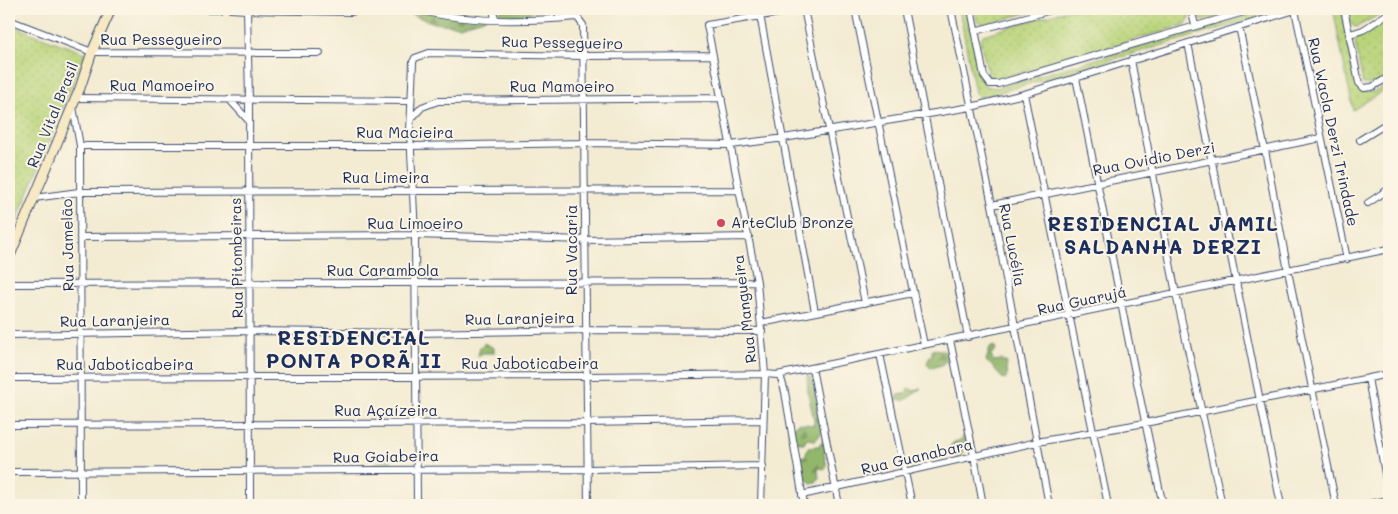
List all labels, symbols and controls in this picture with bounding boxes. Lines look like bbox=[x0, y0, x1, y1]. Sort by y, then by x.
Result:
street label: Rua Pessegueiro bbox=[100, 29, 222, 49]
street label: Rua Pessegueiro bbox=[501, 31, 623, 53]
street label: Rua Wacla Derzi Trindade bbox=[1304, 36, 1364, 228]
street label: Rua Vital Brasil bbox=[22, 59, 82, 171]
street label: Rua Mamoeiro bbox=[110, 75, 214, 95]
street label: Rua Mamoeiro bbox=[510, 76, 614, 96]
street label: Rua Macieira bbox=[356, 122, 454, 142]
street label: Rua Ovidio Derzi bbox=[1091, 136, 1217, 180]
street label: Rua Limeira bbox=[342, 167, 430, 187]
street label: Rua Pitombeiras bbox=[225, 197, 247, 319]
street label: Rua Jamelão bbox=[56, 198, 78, 292]
street label: Rua Lucélia bbox=[995, 202, 1031, 288]
street label: Rua Vacaria bbox=[561, 205, 581, 295]
district label: RESIDENCIAL JAMIL SALDANHA DERZI bbox=[1047, 210, 1279, 259]
place label: ArteClub Bronze bbox=[731, 212, 854, 232]
street label: Rua Limoeiro bbox=[367, 213, 463, 233]
marker: ArteClub Bronze bbox=[715, 217, 727, 229]
street label: Rua Mangueira bbox=[727, 254, 761, 365]
street label: Rua Carambola bbox=[327, 260, 439, 280]
street label: Rua Guarujá bbox=[1035, 281, 1128, 319]
street label: Rua Laranjeira bbox=[465, 307, 575, 329]
street label: Rua Laranjeira bbox=[60, 309, 170, 331]
district label: RESIDENCIAL PONTA PORÃ II bbox=[266, 324, 442, 373]
street label: Rua Jaboticabeira bbox=[461, 353, 599, 373]
street label: Rua Jaboticabeira bbox=[56, 354, 194, 374]
street label: Rua Açaízeira bbox=[334, 400, 438, 420]
street label: Rua Guanabara bbox=[859, 433, 975, 479]
street label: Rua Goiabeira bbox=[333, 445, 439, 467]

